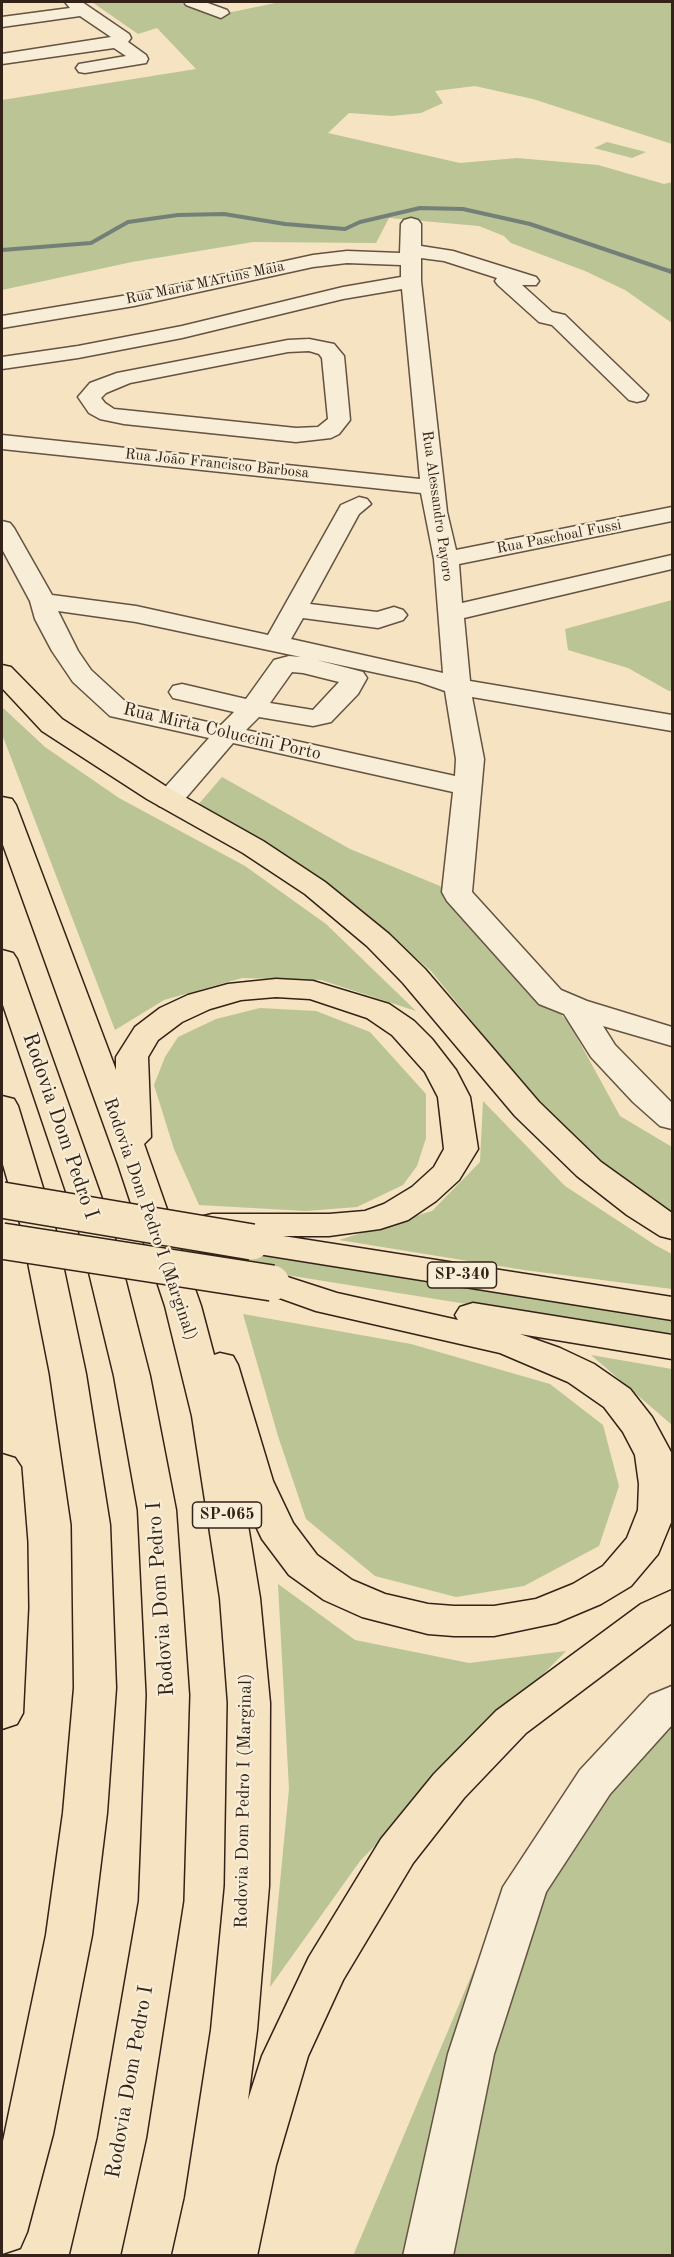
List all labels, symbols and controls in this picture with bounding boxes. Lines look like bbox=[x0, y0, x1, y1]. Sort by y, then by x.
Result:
street label: Rua Maria MArtins Maia bbox=[124, 257, 286, 309]
street label: Rua Alessandro Payoro bbox=[418, 430, 456, 582]
street label: Rua João Francisco Barbosa bbox=[124, 445, 310, 483]
street label: Rua Paschoal Fussi bbox=[495, 516, 623, 558]
street label: Rua Mirta Coluccini Porto bbox=[121, 699, 323, 765]
street label: Rodovia Dom Pedro I bbox=[16, 1030, 104, 1222]
street label: Rodovia Dom Pedro I (Marginal) bbox=[98, 1095, 202, 1343]
road number: SP-340 bbox=[428, 1262, 496, 1288]
street label: Rodovia Dom Pedro I bbox=[142, 1501, 180, 1697]
road number: SP-065 bbox=[192, 1502, 262, 1528]
street label: Rodovia Dom Pedro I (Marginal) bbox=[231, 1673, 257, 1929]
street label: Rodovia Dom Pedro I bbox=[101, 1984, 159, 2180]

